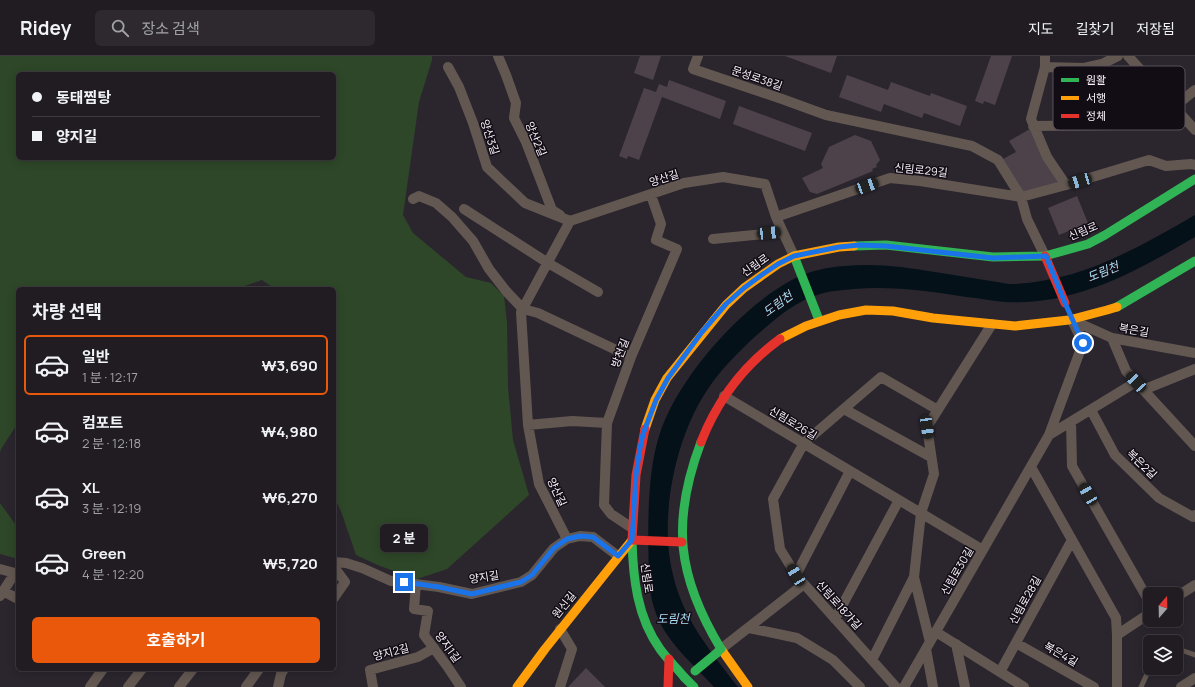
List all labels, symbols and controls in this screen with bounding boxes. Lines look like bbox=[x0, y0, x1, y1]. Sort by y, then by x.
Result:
search box bbox=[95, 10, 375, 46]
text: Ridey bbox=[20, 15, 71, 41]
icon: search bbox=[109, 17, 131, 39]
text: 장소 검색 bbox=[141, 18, 200, 39]
text: 지도 bbox=[1028, 19, 1054, 38]
text: 길찾기 bbox=[1076, 19, 1114, 38]
text: 저장됨 bbox=[1136, 19, 1175, 38]
street label: 문성로38길 bbox=[730, 62, 785, 93]
legend bbox=[1053, 66, 1185, 130]
text: 원활 bbox=[1086, 72, 1106, 87]
text: 동태찜탕 bbox=[56, 87, 111, 108]
text: 서행 bbox=[1086, 90, 1106, 105]
text: 정체 bbox=[1086, 108, 1106, 123]
street label: 양산3길 bbox=[478, 117, 503, 156]
street label: 양산2길 bbox=[522, 119, 551, 159]
text: 양지길 bbox=[56, 126, 97, 147]
street label: 신림로29길 bbox=[894, 159, 948, 180]
street label: 양산길 bbox=[647, 166, 681, 189]
car bbox=[1067, 172, 1093, 190]
car bbox=[854, 176, 880, 196]
street label: 신림로 bbox=[1066, 218, 1100, 243]
car bbox=[756, 226, 782, 240]
street label: 신림로 bbox=[738, 250, 771, 279]
water label: 도림천 bbox=[1084, 257, 1123, 286]
water label: 도림천 bbox=[759, 286, 798, 320]
text: 차량 선택 bbox=[32, 299, 102, 323]
street label: 복은길 bbox=[1118, 319, 1150, 340]
route start bbox=[1074, 334, 1092, 352]
street label: 방천길 bbox=[607, 336, 632, 370]
text: 일반 bbox=[82, 346, 110, 367]
icon: car bbox=[34, 347, 70, 383]
text: ₩3,690 bbox=[261, 355, 318, 376]
text: 1 분 · 12:17 bbox=[82, 368, 138, 386]
car bbox=[1123, 369, 1149, 395]
street label: 신림로26길 bbox=[766, 402, 820, 443]
text: 컴포트 bbox=[82, 412, 123, 433]
icon: car bbox=[34, 413, 70, 449]
car bbox=[919, 414, 935, 440]
text: ₩4,980 bbox=[261, 421, 318, 442]
text: 2 분 · 12:18 bbox=[82, 434, 141, 452]
street label: 복은2길 bbox=[1124, 446, 1161, 482]
street label: 양산길 bbox=[544, 475, 571, 509]
text: XL bbox=[82, 477, 100, 498]
icon: car bbox=[34, 479, 70, 515]
car bbox=[1077, 481, 1099, 507]
text: ₩6,270 bbox=[262, 487, 318, 508]
text: 3 분 · 12:19 bbox=[82, 499, 141, 517]
callout: 2 분 bbox=[380, 524, 428, 552]
text: 2 분 bbox=[393, 529, 415, 547]
text: Green bbox=[82, 543, 126, 564]
street label: 신림로30길 bbox=[937, 544, 976, 598]
icon: car bbox=[34, 545, 70, 581]
text: ₩5,720 bbox=[263, 553, 318, 574]
street label: 신림로 bbox=[638, 562, 657, 594]
car bbox=[785, 562, 807, 588]
text: 4 분 · 12:20 bbox=[82, 565, 144, 583]
street label: 양지길 bbox=[468, 567, 500, 586]
route end bbox=[395, 573, 413, 591]
street label: 신림로28길 bbox=[1005, 573, 1044, 627]
street label: 신림로18가길 bbox=[813, 577, 865, 632]
north arrow bbox=[1143, 587, 1183, 627]
map controls bbox=[1143, 587, 1183, 675]
street label: 원신길 bbox=[548, 588, 579, 621]
water label: 도림천 bbox=[656, 610, 692, 627]
button: 호출하기 bbox=[32, 617, 320, 663]
street label: 양지1길 bbox=[432, 628, 465, 665]
button: layers bbox=[1143, 635, 1183, 675]
street label: 복은4길 bbox=[1042, 638, 1081, 669]
street label: 양지2길 bbox=[371, 640, 411, 664]

